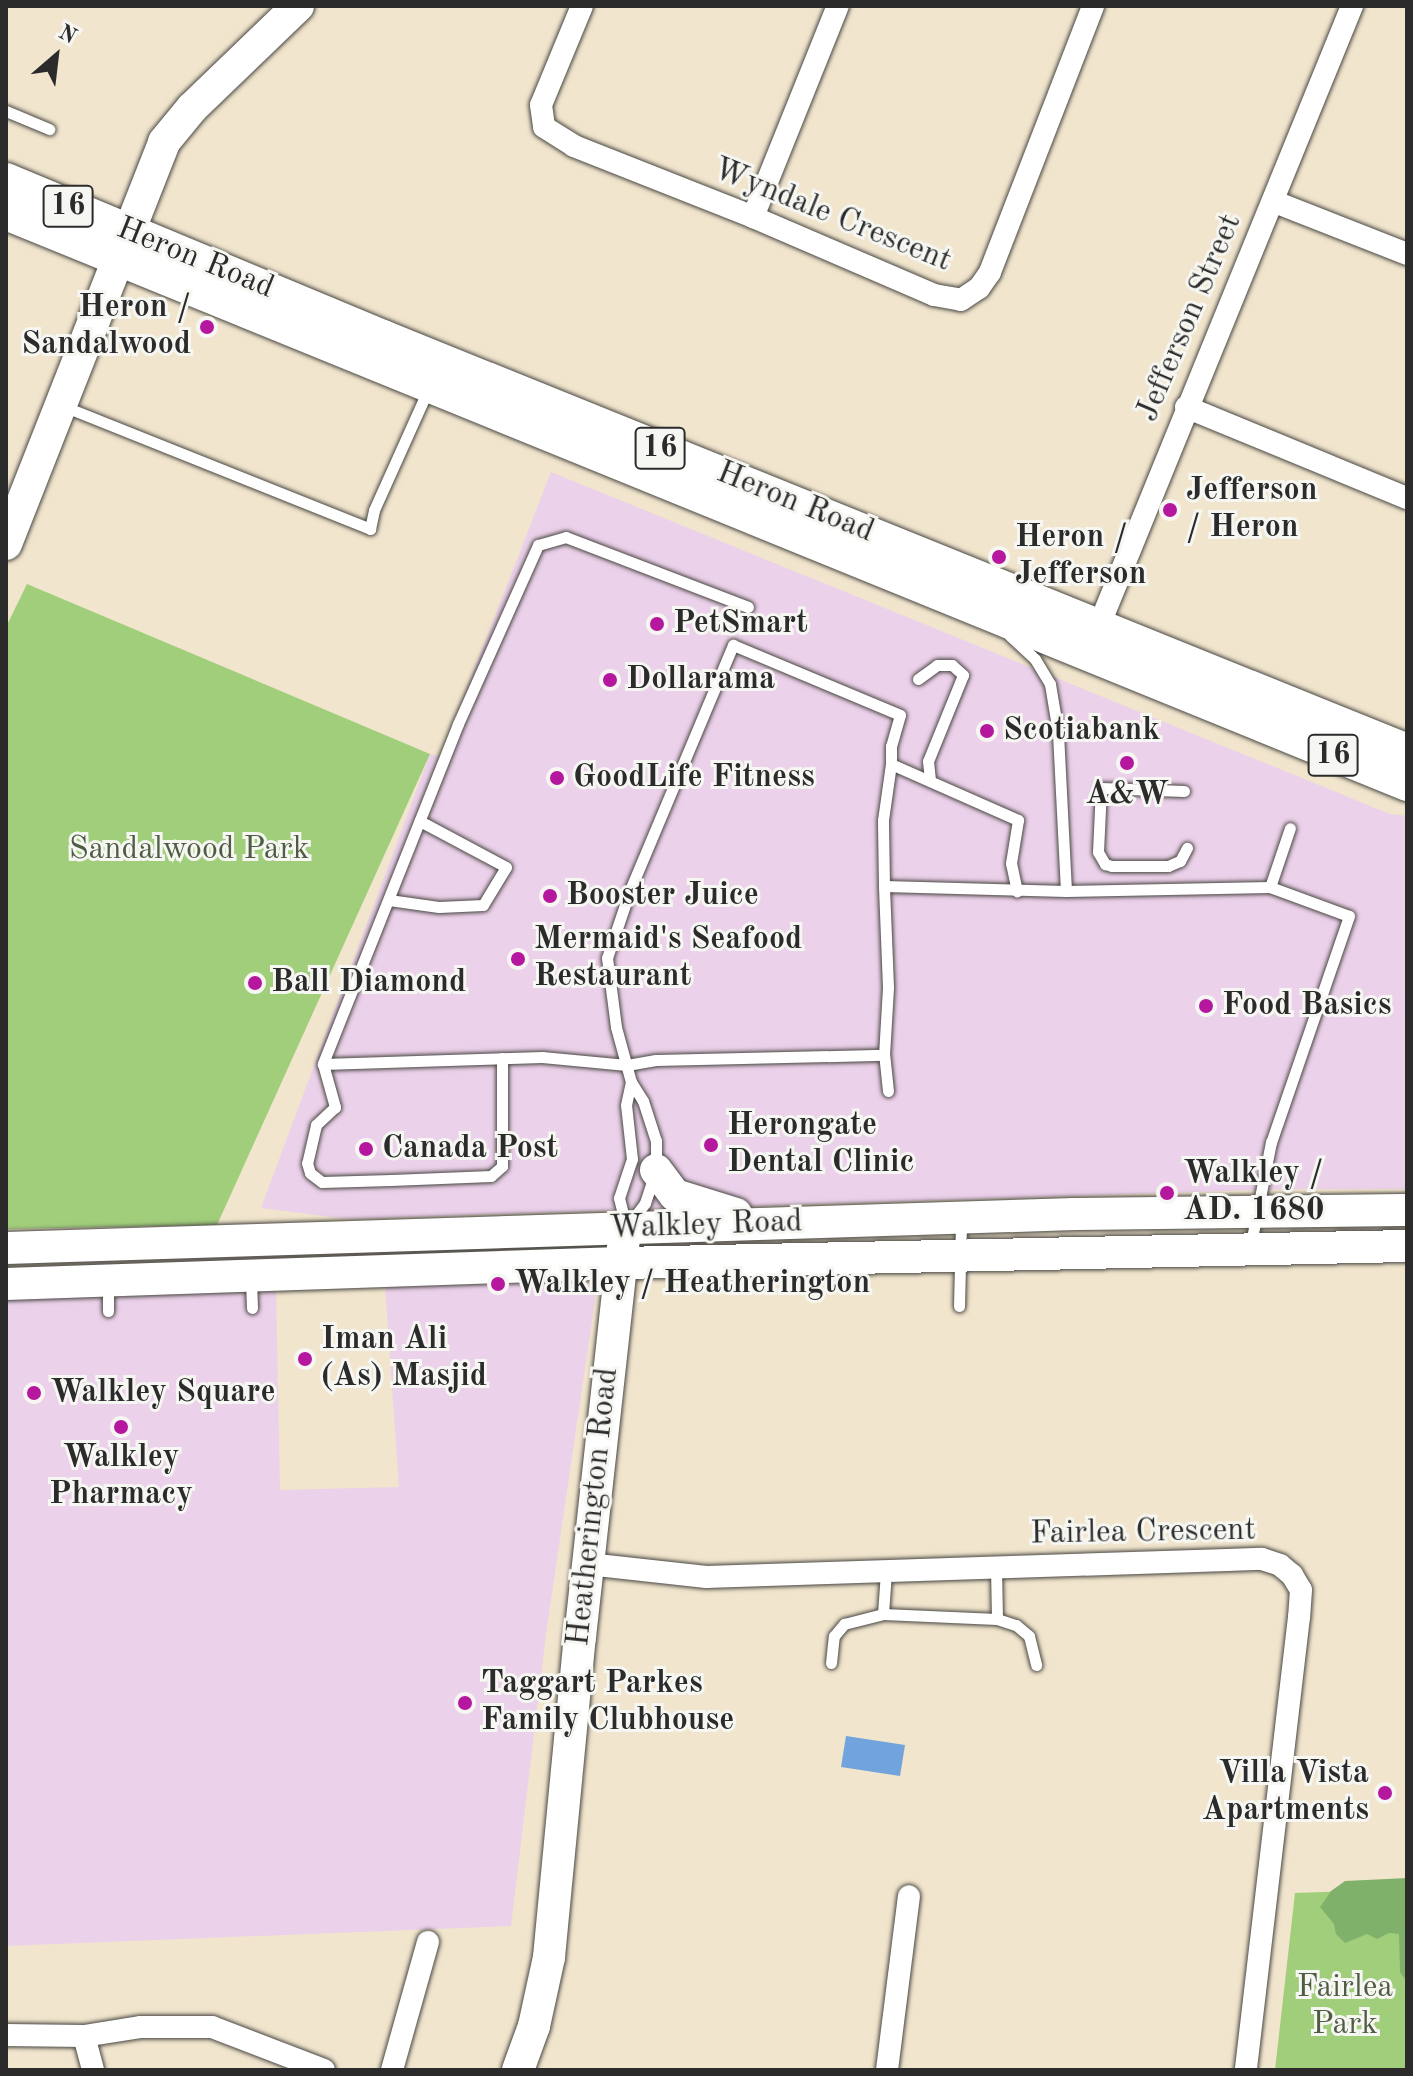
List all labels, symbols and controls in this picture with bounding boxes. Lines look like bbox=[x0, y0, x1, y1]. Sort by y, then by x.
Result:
north arrow bbox=[16, 16, 96, 96]
text: N bbox=[55, 21, 80, 48]
street label: Wyndale Crescent bbox=[707, 151, 957, 281]
road number: 16 bbox=[42, 180, 94, 232]
street label: Jefferson Street bbox=[1129, 208, 1251, 428]
street label: Heron Road bbox=[111, 210, 279, 308]
place label: Heron / Sandalwood bbox=[21, 290, 191, 365]
marker: Heron / Sandalwood bbox=[198, 318, 216, 336]
road number: 16 bbox=[634, 422, 686, 474]
street label: Heron Road bbox=[711, 454, 879, 552]
place label: Jefferson / Heron bbox=[1186, 473, 1317, 548]
marker: Jefferson / Heron bbox=[1161, 501, 1179, 519]
place label: Heron / Jefferson bbox=[1015, 520, 1146, 595]
marker: Heron / Jefferson bbox=[990, 548, 1008, 566]
place label: PetSmart bbox=[673, 605, 808, 643]
marker: PetSmart bbox=[648, 615, 666, 633]
place label: Dollarama bbox=[626, 661, 775, 699]
marker: Dollarama bbox=[601, 671, 619, 689]
place label: Scotiabank bbox=[1003, 712, 1160, 750]
marker: Scotiabank bbox=[978, 722, 996, 740]
road number: 16 bbox=[1307, 729, 1359, 781]
marker: A&W bbox=[1118, 754, 1136, 772]
place label: GoodLife Fitness bbox=[573, 759, 815, 797]
marker: GoodLife Fitness bbox=[548, 769, 566, 787]
place label: A&W bbox=[1085, 776, 1169, 814]
park label: Sandalwood Park bbox=[69, 831, 309, 869]
place label: Booster Juice bbox=[566, 877, 759, 915]
marker: Booster Juice bbox=[541, 887, 559, 905]
place label: Mermaid's Seafood Restaurant bbox=[534, 922, 802, 997]
marker: Mermaid's Seafood Restaurant bbox=[509, 950, 527, 968]
place label: Ball Diamond bbox=[271, 964, 466, 1002]
marker: Ball Diamond bbox=[246, 974, 264, 992]
place label: Food Basics bbox=[1222, 987, 1391, 1025]
marker: Food Basics bbox=[1197, 997, 1215, 1015]
place label: Herongate Dental Clinic bbox=[727, 1108, 914, 1183]
place label: Canada Post bbox=[382, 1130, 558, 1168]
marker: Herongate Dental Clinic bbox=[702, 1136, 720, 1154]
marker: Canada Post bbox=[357, 1140, 375, 1158]
place label: Walkley / AD. 1680 bbox=[1183, 1156, 1324, 1231]
marker: Walkley / AD. 1680 bbox=[1158, 1184, 1176, 1202]
street label: Walkley Road bbox=[609, 1203, 803, 1249]
place label: Walkley / Heatherington bbox=[514, 1265, 870, 1303]
marker: Walkley / Heatherington bbox=[489, 1275, 507, 1293]
place label: Iman Ali (As) Masjid bbox=[321, 1322, 487, 1397]
marker: Iman Ali (As) Masjid bbox=[296, 1350, 314, 1368]
street label: Heatherington Road bbox=[560, 1366, 628, 1648]
place label: Walkley Square bbox=[50, 1374, 276, 1412]
marker: Walkley Square bbox=[25, 1384, 43, 1402]
marker: Walkley Pharmacy bbox=[112, 1418, 130, 1436]
place label: Walkley Pharmacy bbox=[49, 1440, 193, 1515]
street label: Fairlea Crescent bbox=[1030, 1512, 1256, 1554]
place label: Taggart Parkes Family Clubhouse bbox=[481, 1666, 734, 1741]
marker: Taggart Parkes Family Clubhouse bbox=[456, 1694, 474, 1712]
place label: Villa Vista Apartments bbox=[1202, 1756, 1369, 1831]
marker: Villa Vista Apartments bbox=[1376, 1784, 1394, 1802]
park label: Fairlea Park bbox=[1297, 1970, 1393, 2045]

